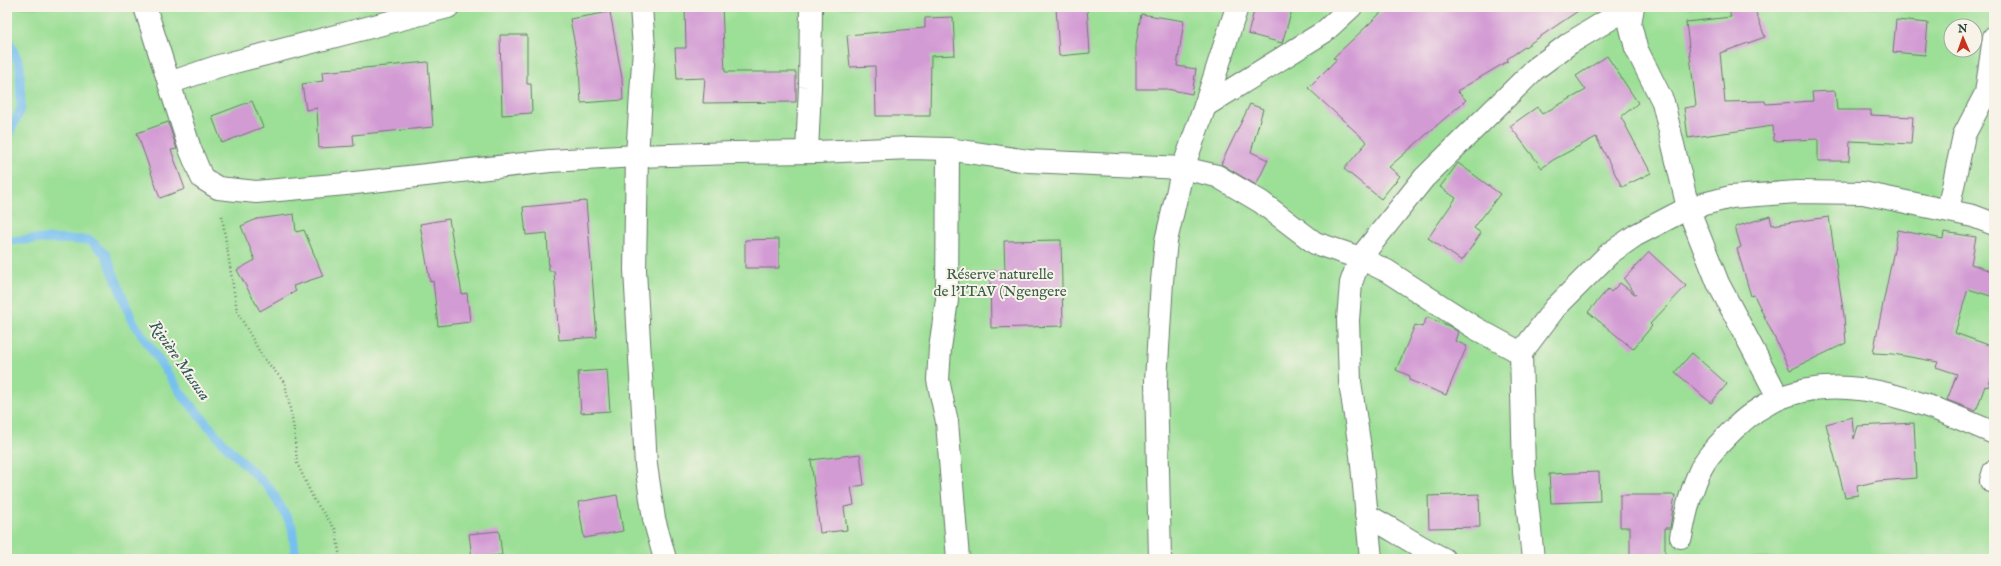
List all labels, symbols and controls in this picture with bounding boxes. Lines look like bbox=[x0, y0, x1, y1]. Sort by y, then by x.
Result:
north arrow bbox=[1943, 18, 1983, 58]
text: N bbox=[1957, 22, 1968, 36]
park label: Réserve naturelle de l'ITAV (Ngengere bbox=[933, 265, 1067, 301]
water label: Rivière Mususa bbox=[144, 317, 214, 405]

